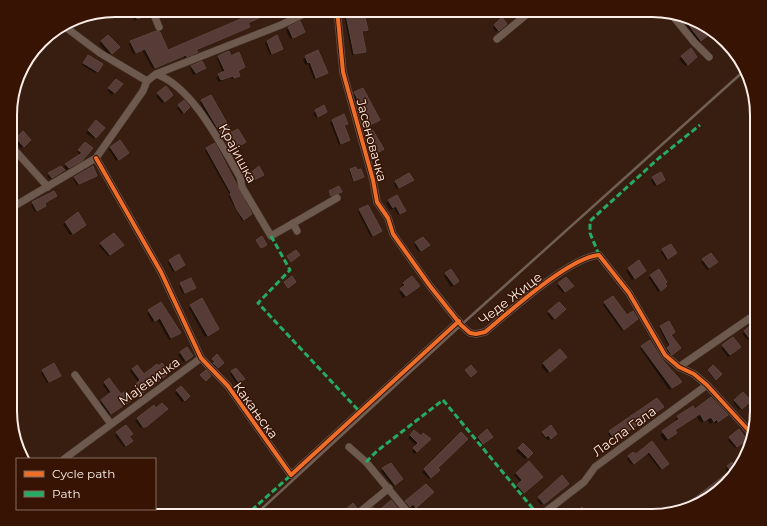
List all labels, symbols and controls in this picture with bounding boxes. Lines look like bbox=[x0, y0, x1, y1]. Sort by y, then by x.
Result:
street label: Јасеновачка bbox=[353, 97, 391, 183]
street label: Крајишка bbox=[216, 121, 260, 185]
street label: Чеде Жице bbox=[475, 268, 545, 328]
street label: Мајевичка bbox=[115, 354, 183, 408]
street label: Какањска bbox=[230, 379, 282, 441]
street label: Ласла Гала bbox=[589, 403, 659, 459]
legend bbox=[16, 458, 156, 510]
text: Cycle path bbox=[52, 466, 115, 481]
text: Path bbox=[52, 486, 81, 501]

